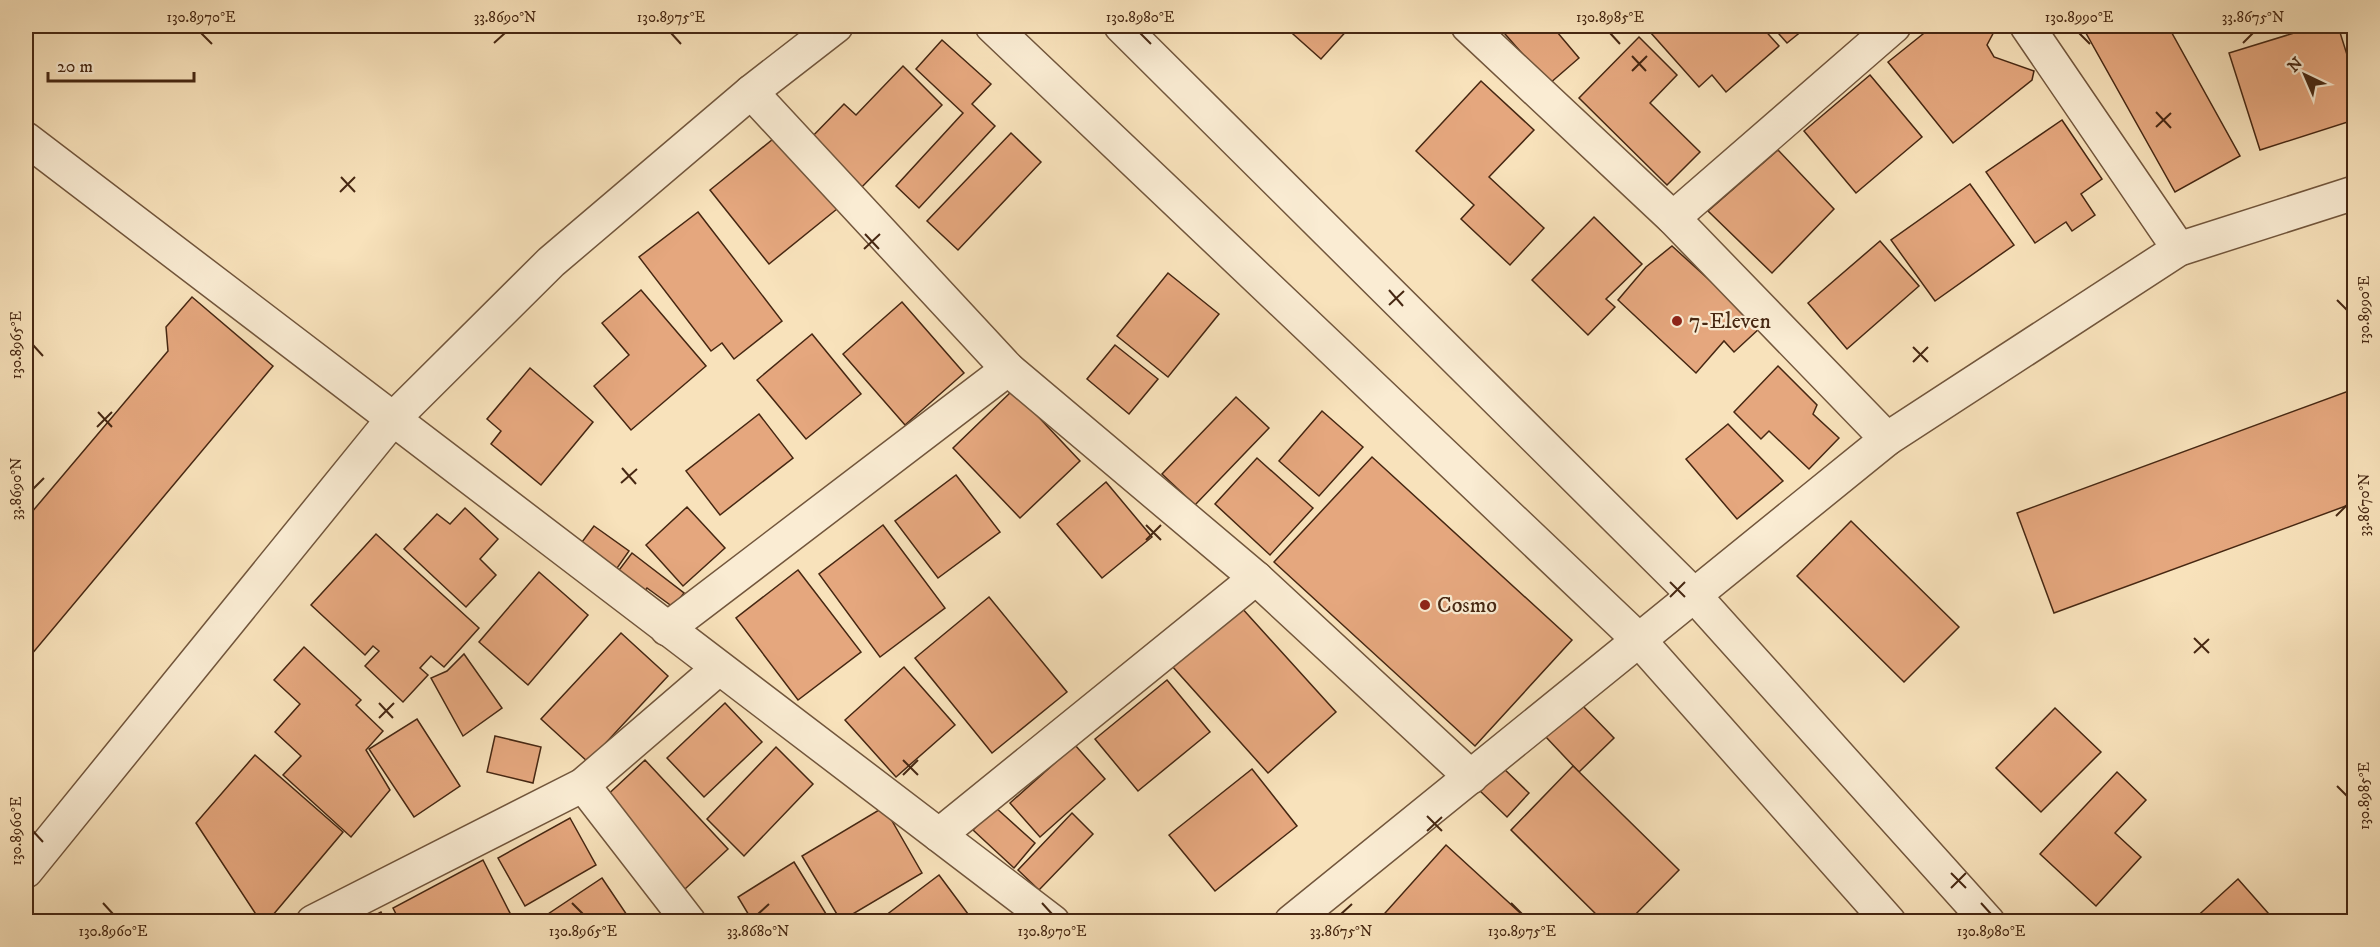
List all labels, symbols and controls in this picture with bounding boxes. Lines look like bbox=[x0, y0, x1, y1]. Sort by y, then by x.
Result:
text: 130.8970°E bbox=[166, 8, 236, 27]
text: 33.8690°N bbox=[474, 8, 536, 27]
text: 130.8975°E bbox=[637, 8, 706, 27]
text: 130.8980°E bbox=[1106, 8, 1175, 27]
text: 130.8985°E bbox=[1576, 8, 1644, 27]
text: 130.8990°E bbox=[2045, 8, 2114, 27]
text: 33.8675°N bbox=[2222, 8, 2284, 27]
scale bar bbox=[48, 45, 194, 83]
north arrow bbox=[2275, 45, 2335, 105]
text: N bbox=[2284, 53, 2307, 77]
text: 20 m bbox=[57, 56, 93, 78]
text: 130.8990°E bbox=[2355, 275, 2374, 344]
place label: 7-Eleven bbox=[1689, 308, 1771, 335]
text: 130.8965°E bbox=[7, 310, 26, 379]
marker: 7-Eleven bbox=[1670, 314, 1684, 328]
text: 33.8690°N bbox=[7, 458, 26, 520]
text: 33.8670°N bbox=[2355, 473, 2374, 537]
place label: Cosmo bbox=[1437, 592, 1497, 619]
marker: Cosmo bbox=[1418, 598, 1432, 612]
text: 130.8985°E bbox=[2355, 762, 2374, 830]
text: 130.8960°E bbox=[7, 796, 26, 866]
text: 130.8960°E bbox=[78, 922, 148, 941]
text: 130.8965°E bbox=[549, 922, 618, 941]
text: 33.8680°N bbox=[727, 922, 789, 941]
text: 130.8970°E bbox=[1017, 922, 1087, 941]
text: 33.8675°N bbox=[1310, 922, 1372, 941]
text: 130.8975°E bbox=[1488, 922, 1557, 941]
text: 130.8980°E bbox=[1957, 922, 2026, 941]

